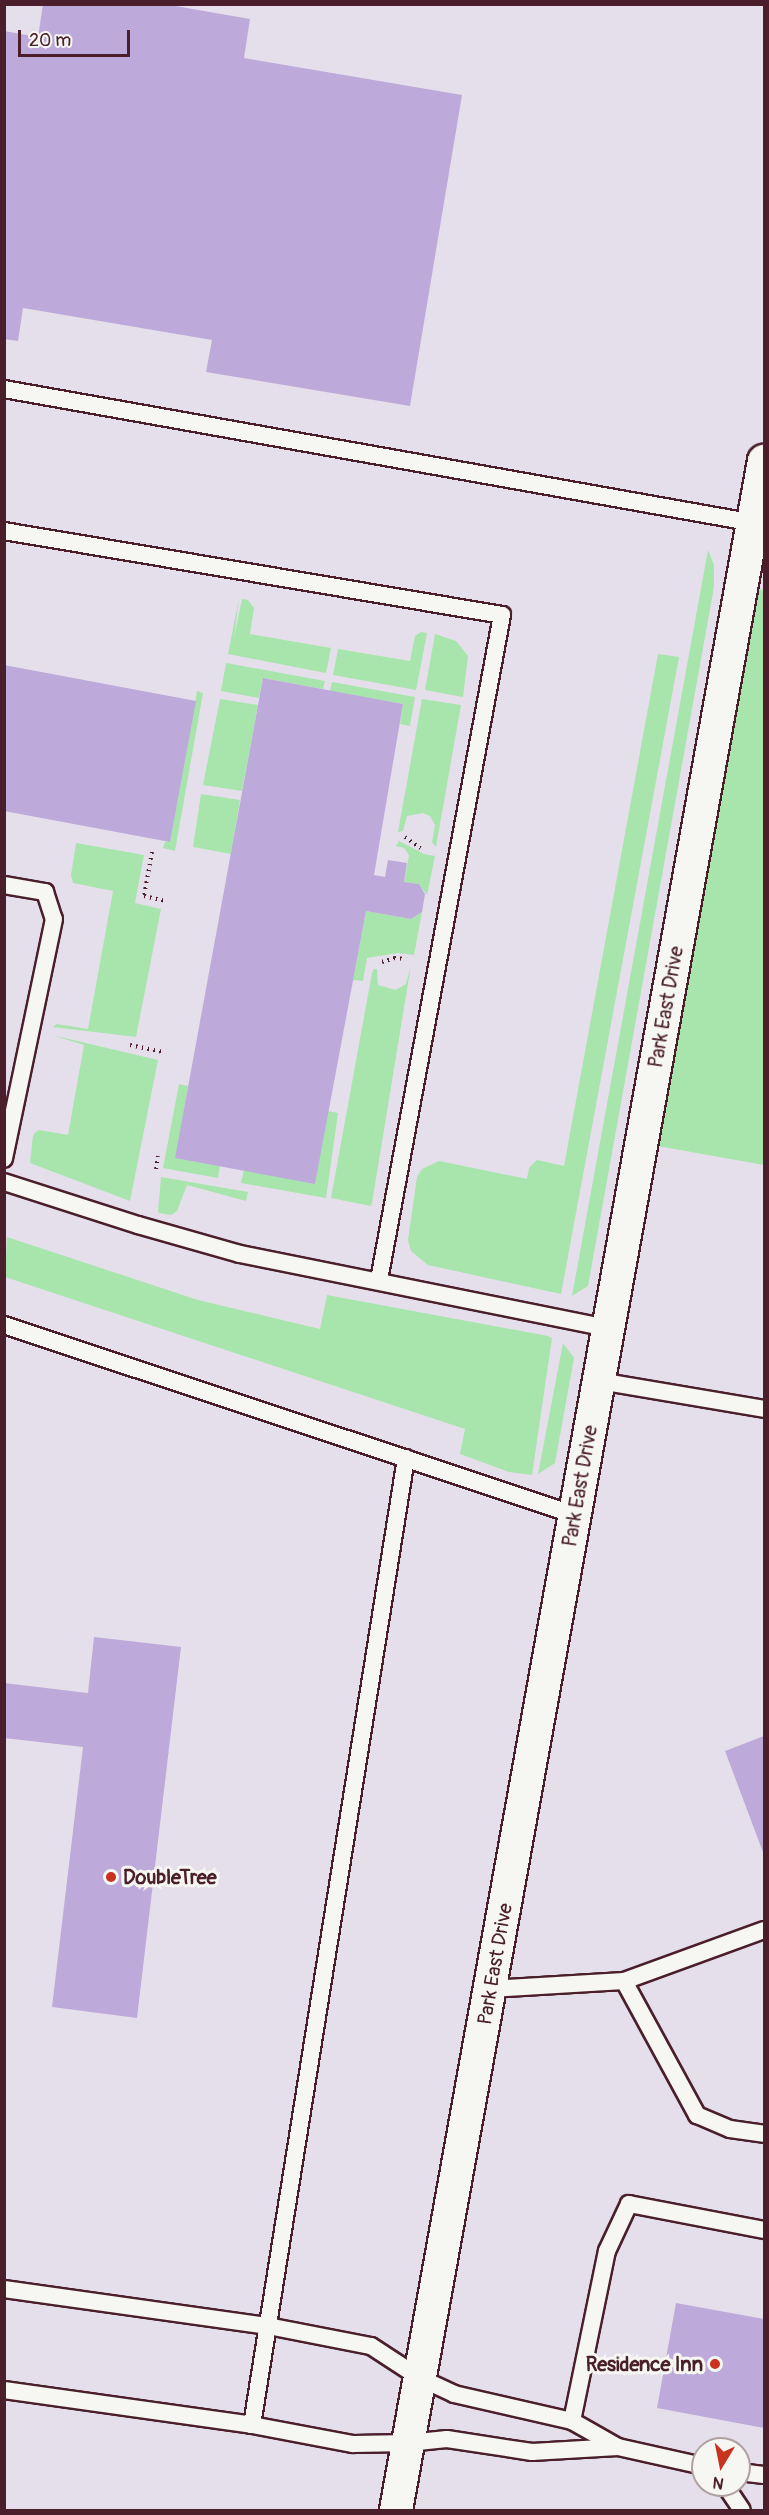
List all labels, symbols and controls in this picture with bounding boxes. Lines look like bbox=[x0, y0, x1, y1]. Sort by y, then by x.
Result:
scale bar bbox=[21, 18, 134, 56]
text: 20 m bbox=[29, 29, 71, 52]
street label: Park East Drive bbox=[643, 944, 689, 1070]
street label: Park East Drive bbox=[557, 1423, 603, 1549]
place label: DoubleTree bbox=[123, 1865, 217, 1889]
marker: DoubleTree bbox=[104, 1870, 118, 1884]
street label: Park East Drive bbox=[472, 1901, 518, 2027]
place label: Residence Inn bbox=[586, 2352, 703, 2376]
marker: Residence Inn bbox=[708, 2357, 722, 2371]
north arrow bbox=[691, 2437, 751, 2497]
text: N bbox=[711, 2472, 725, 2494]

